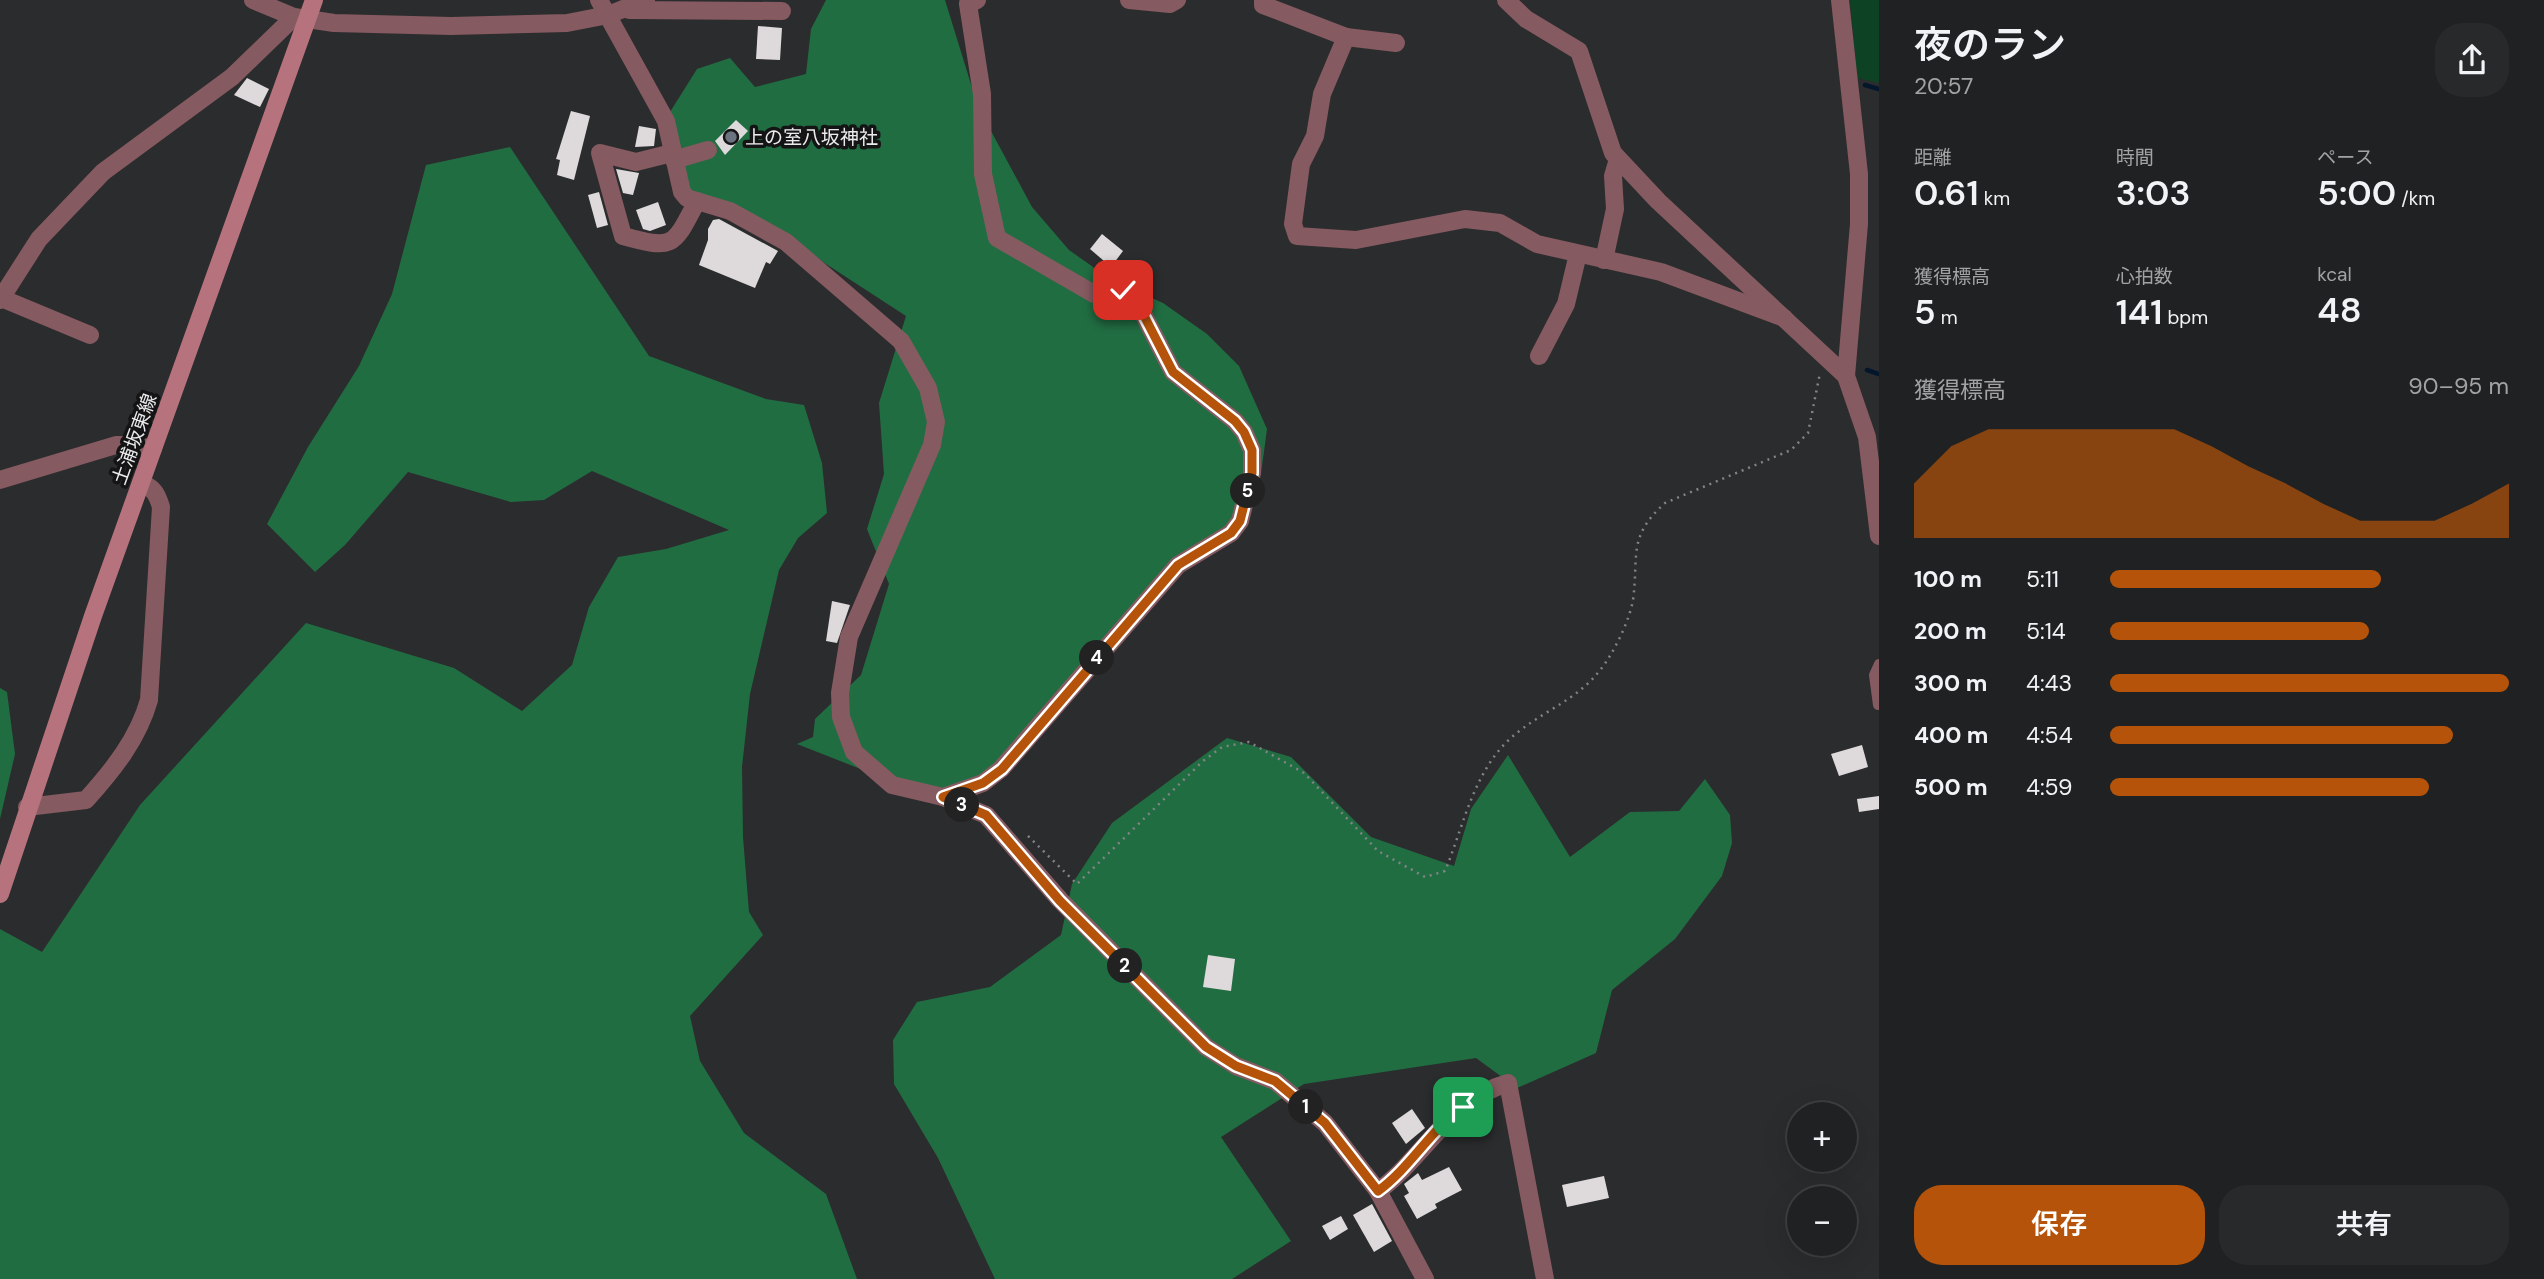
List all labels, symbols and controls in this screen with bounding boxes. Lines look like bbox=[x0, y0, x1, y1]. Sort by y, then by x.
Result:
text: 夜のラン bbox=[1914, 20, 2066, 70]
button: share bbox=[2435, 23, 2509, 97]
text: 20:57 bbox=[1914, 71, 1973, 101]
place label: 上の室八坂神社 bbox=[745, 125, 878, 150]
marker: 上の室八坂神社 bbox=[723, 129, 739, 145]
text: 距離 bbox=[1914, 145, 1952, 170]
text: 時間 bbox=[2116, 145, 2154, 170]
text: ペース bbox=[2317, 145, 2373, 170]
text: 0.61 bbox=[1914, 170, 1979, 216]
text: 3:03 bbox=[2116, 170, 2190, 216]
text: 5:00 bbox=[2317, 170, 2396, 216]
text: km bbox=[1979, 186, 2010, 211]
text: /km bbox=[2396, 186, 2435, 211]
pin bbox=[1093, 260, 1153, 320]
text: kcal bbox=[2317, 262, 2352, 287]
text: 獲得標高 bbox=[1914, 264, 1990, 289]
text: 心拍数 bbox=[2116, 264, 2173, 289]
icon: check bbox=[1104, 271, 1142, 309]
text: 48 bbox=[2317, 287, 2362, 333]
text: 5 bbox=[1914, 289, 1936, 335]
text: 141 bbox=[2116, 289, 2162, 335]
text: m bbox=[1936, 305, 1958, 330]
text: bpm bbox=[2162, 305, 2208, 330]
text: 90–95 m bbox=[2408, 371, 2509, 401]
text: 獲得標高 bbox=[1914, 375, 2006, 405]
street label: 土浦坂東線 bbox=[106, 390, 162, 488]
pin: 5 bbox=[1230, 474, 1266, 508]
text: 5 bbox=[1242, 478, 1253, 503]
text: 100 m bbox=[1914, 564, 1982, 594]
text: 5:11 bbox=[2026, 564, 2059, 594]
text: 200 m bbox=[1914, 616, 1987, 646]
text: 5:14 bbox=[2026, 616, 2066, 646]
pin: 4 bbox=[1080, 640, 1114, 676]
text: 4 bbox=[1090, 645, 1103, 670]
text: 300 m bbox=[1914, 668, 1987, 698]
text: 4:43 bbox=[2026, 668, 2072, 698]
text: 400 m bbox=[1914, 720, 1988, 750]
text: 4:54 bbox=[2026, 720, 2073, 750]
text: 500 m bbox=[1914, 772, 1988, 802]
text: 4:59 bbox=[2026, 772, 2072, 802]
pin: 3 bbox=[944, 788, 979, 822]
text: 3 bbox=[956, 792, 967, 817]
pin: 2 bbox=[1108, 948, 1142, 984]
text: 2 bbox=[1119, 953, 1130, 978]
pin bbox=[1433, 1077, 1493, 1137]
icon: arrive bbox=[1444, 1088, 1482, 1126]
pin: 1 bbox=[1288, 1090, 1324, 1124]
text: 1 bbox=[1302, 1094, 1309, 1119]
map controls bbox=[1787, 1102, 1857, 1256]
button: + bbox=[1787, 1102, 1857, 1172]
button: 保存 bbox=[1914, 1185, 2205, 1265]
button: 共有 bbox=[2219, 1185, 2509, 1265]
button: − bbox=[1787, 1186, 1857, 1256]

